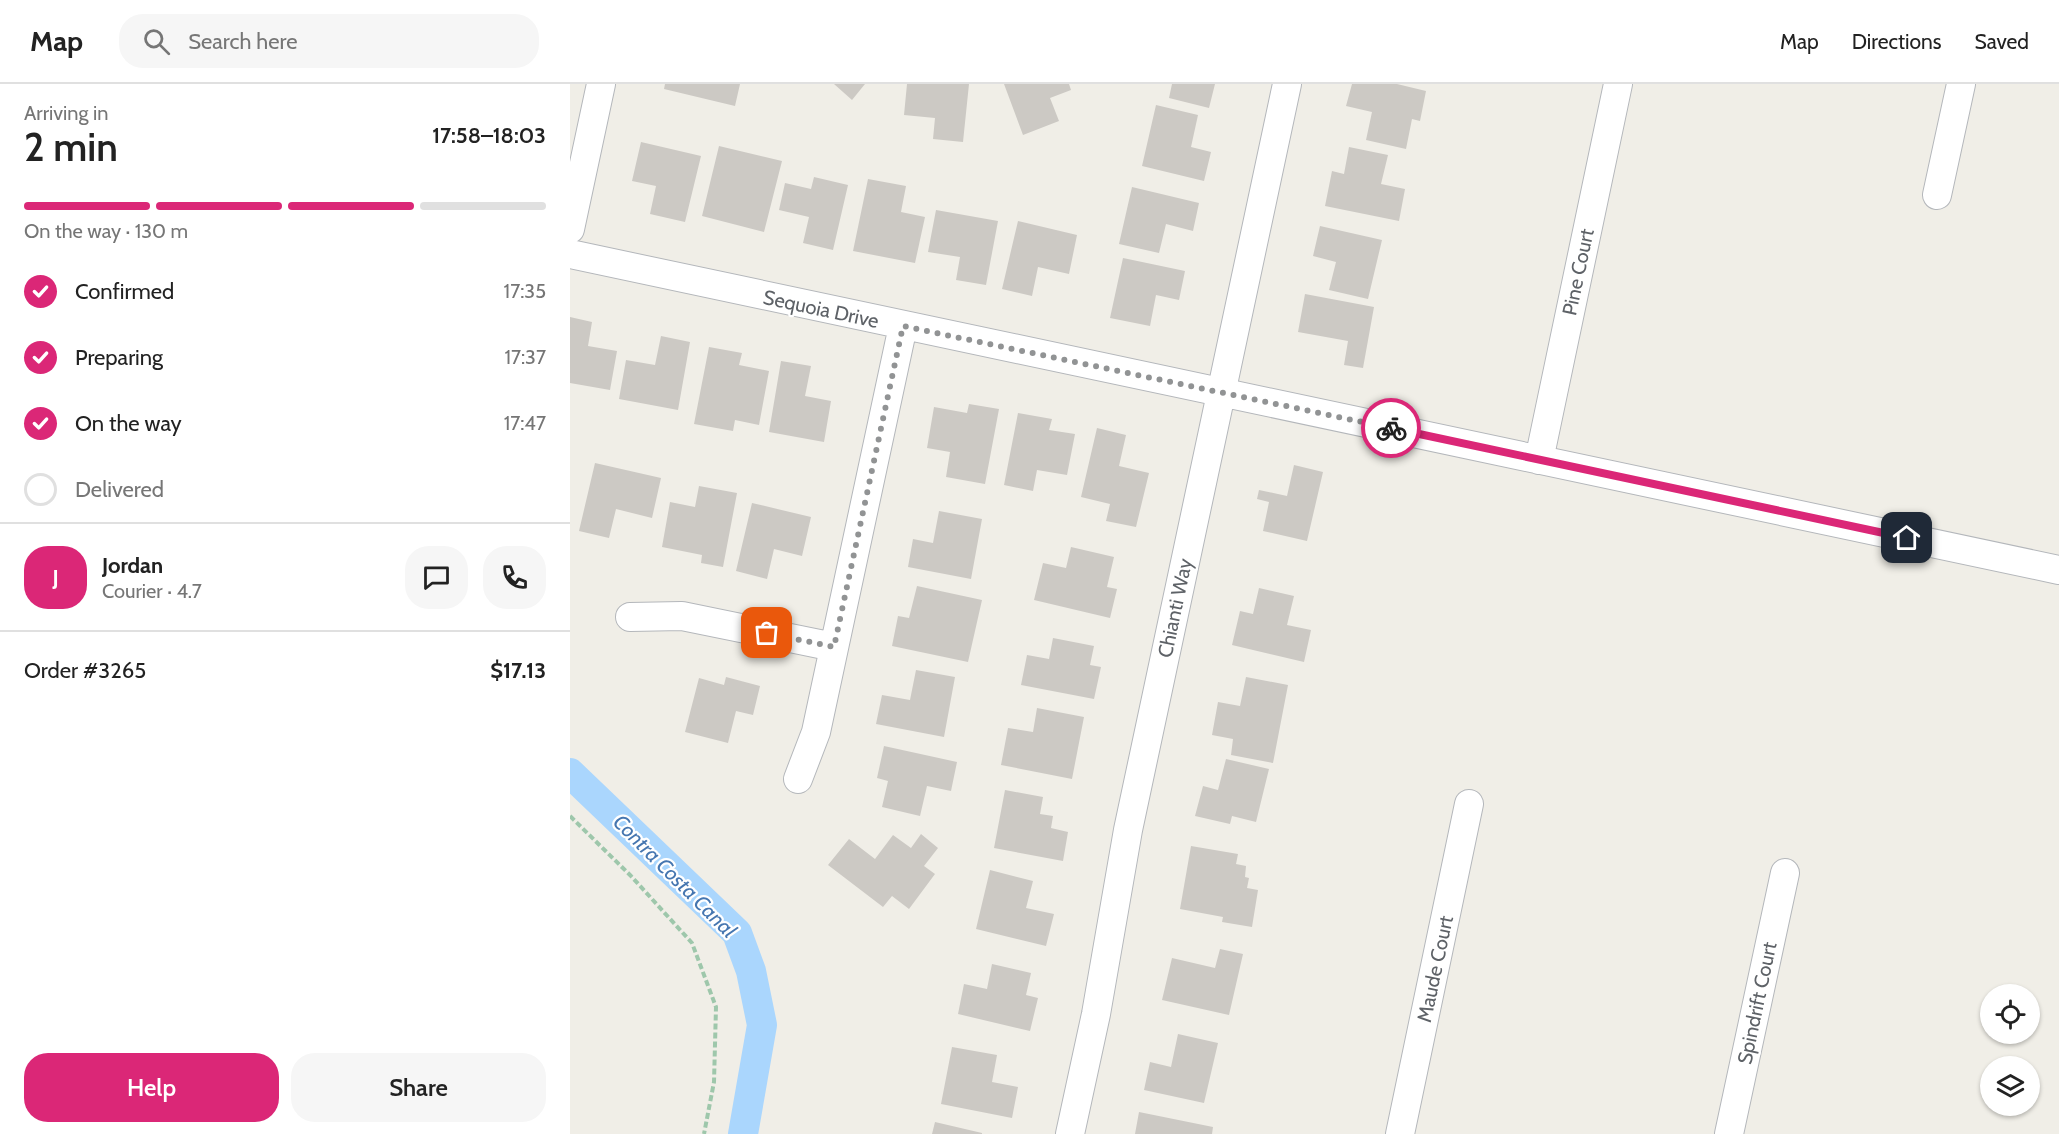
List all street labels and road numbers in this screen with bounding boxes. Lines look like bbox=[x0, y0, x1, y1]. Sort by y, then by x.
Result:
street label: Pine Court bbox=[1557, 226, 1599, 318]
street label: Sequoia Drive bbox=[761, 285, 881, 333]
street label: Chianti Way bbox=[1153, 556, 1197, 660]
street label: Maude Court bbox=[1412, 913, 1458, 1025]
street label: Spindrift Court bbox=[1732, 940, 1782, 1066]

